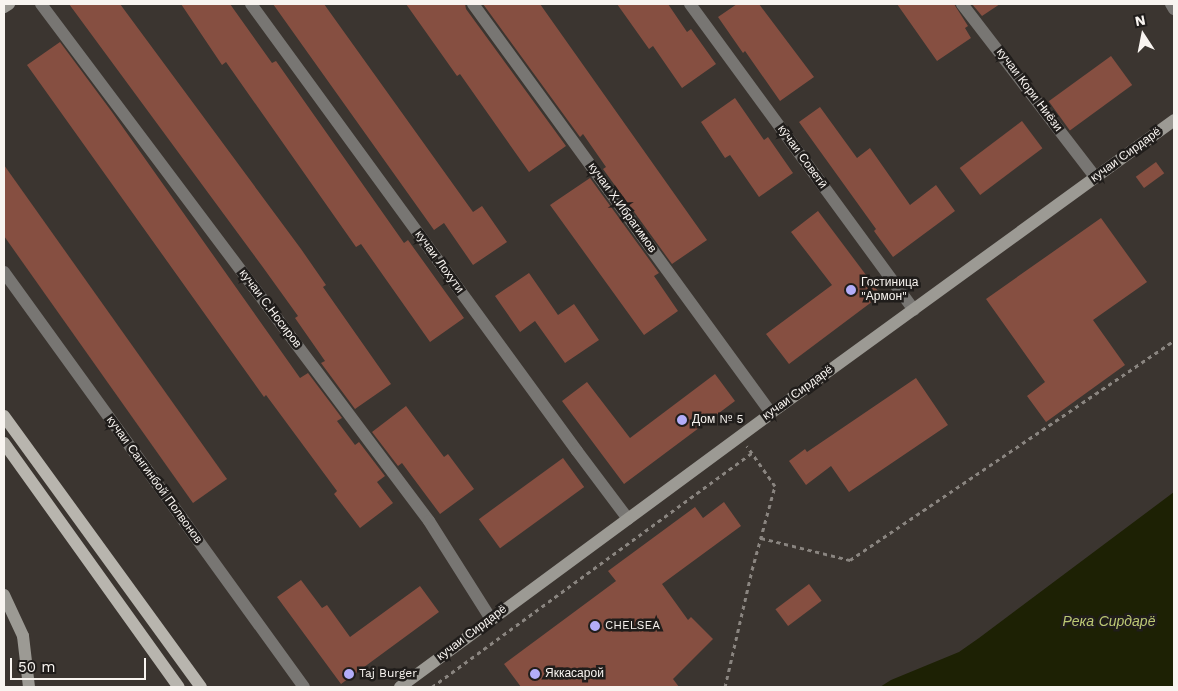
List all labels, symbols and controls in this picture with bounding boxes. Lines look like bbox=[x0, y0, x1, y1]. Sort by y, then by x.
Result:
north arrow bbox=[1118, 10, 1168, 60]
text: N bbox=[1134, 11, 1147, 29]
street label: кучаи Кори Ниёзи bbox=[993, 46, 1065, 134]
street label: кӯчаи Советӣ bbox=[774, 122, 830, 192]
street label: кучаи Сирдарё bbox=[1088, 125, 1164, 185]
street label: кучаи Х.Ибрагимов bbox=[585, 160, 659, 256]
street label: кучаи Лохути bbox=[412, 228, 466, 296]
street label: кучаи С.Носиров bbox=[236, 267, 304, 351]
place label: Гостиница "Армон" bbox=[861, 276, 918, 304]
marker: Гостиница "Армон" bbox=[845, 284, 857, 296]
street label: кучаи Сирдарё bbox=[760, 363, 836, 423]
place label: Дом № 5 bbox=[692, 413, 743, 427]
street label: кучаи Сангинбой Полвонов bbox=[103, 414, 205, 546]
marker: Дом № 5 bbox=[676, 414, 688, 426]
street label: кучаи Сирдарё bbox=[434, 602, 510, 664]
water label: Река Сирдарё bbox=[1063, 613, 1155, 629]
place label: CHELSEA bbox=[605, 619, 660, 633]
marker: CHELSEA bbox=[589, 620, 601, 632]
scale bar bbox=[12, 648, 149, 680]
text: 50 m bbox=[18, 658, 55, 676]
place label: Taj Burger bbox=[359, 667, 417, 681]
place label: Яккасарой bbox=[545, 667, 604, 681]
marker: Taj Burger bbox=[343, 668, 355, 680]
marker: Яккасарой bbox=[529, 668, 541, 680]

